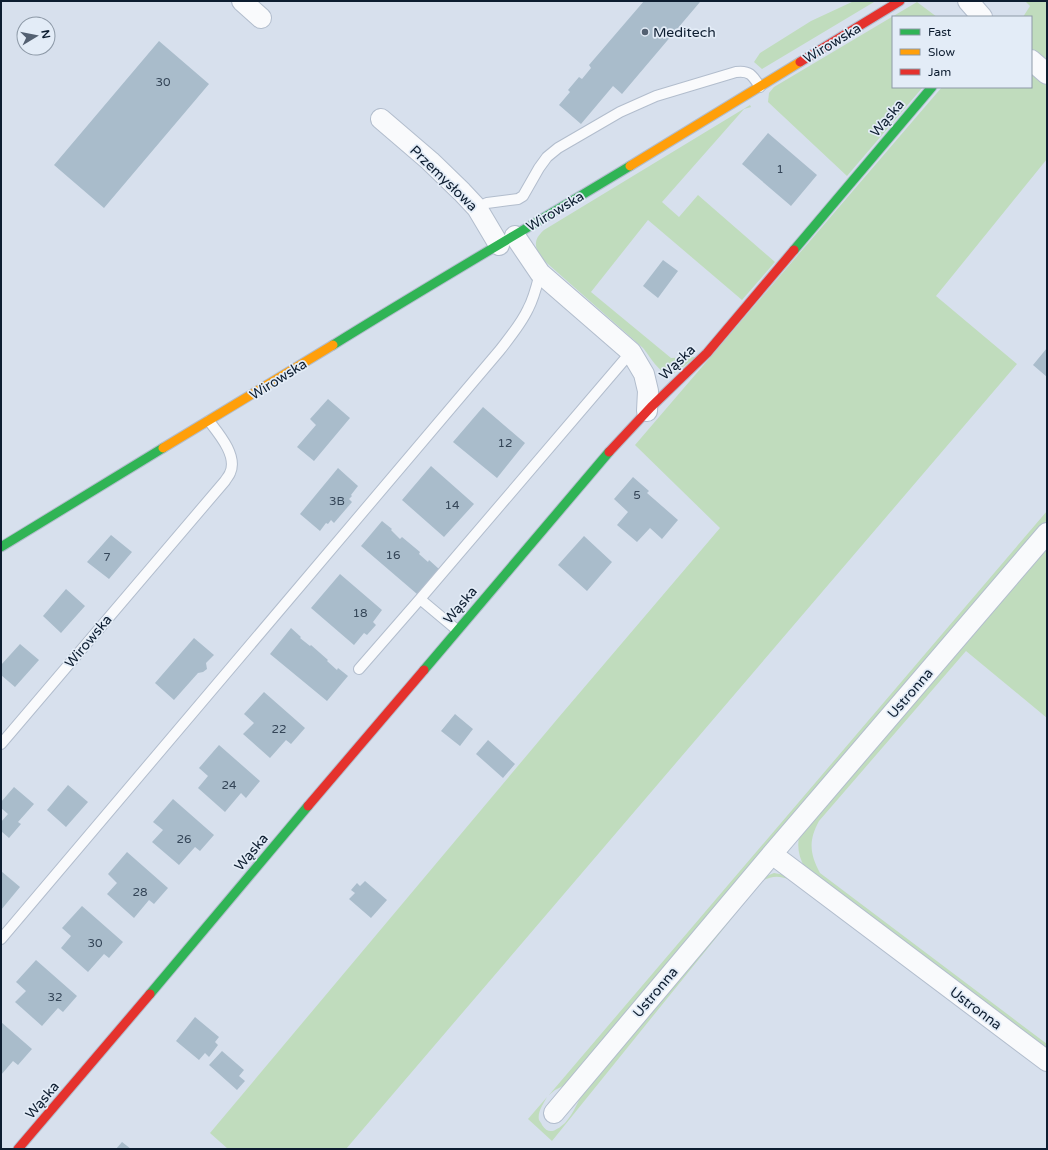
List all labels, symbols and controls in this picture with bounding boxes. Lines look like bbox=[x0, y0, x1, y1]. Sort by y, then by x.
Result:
north arrow bbox=[16, 16, 56, 56]
legend bbox=[892, 16, 1032, 88]
street label: Wirowska bbox=[800, 20, 864, 67]
place label: Meditech bbox=[653, 24, 716, 41]
text: Fast bbox=[928, 25, 952, 39]
marker: Meditech bbox=[640, 27, 650, 37]
text: N bbox=[38, 29, 53, 40]
text: Slow bbox=[928, 45, 955, 59]
text: Jam bbox=[928, 65, 951, 79]
house number: 30 bbox=[155, 75, 171, 89]
street label: Wąska bbox=[867, 96, 908, 140]
street label: Przemysłowa bbox=[406, 142, 481, 215]
house number: 1 bbox=[776, 162, 784, 176]
street label: Wirowska bbox=[523, 188, 587, 235]
street label: Wąska bbox=[656, 341, 699, 384]
street label: Wirowska bbox=[247, 355, 310, 404]
house number: 12 bbox=[497, 436, 513, 450]
house number: 5 bbox=[633, 488, 641, 502]
house number: 3B bbox=[329, 494, 345, 508]
house number: 14 bbox=[444, 498, 460, 512]
house number: 16 bbox=[385, 548, 401, 562]
house number: 7 bbox=[103, 550, 111, 564]
street label: Wąska bbox=[440, 583, 481, 627]
house number: 18 bbox=[352, 606, 368, 620]
street label: Wirowska bbox=[61, 611, 116, 671]
street label: Ustronna bbox=[884, 665, 937, 722]
house number: 22 bbox=[271, 722, 287, 736]
house number: 24 bbox=[221, 778, 237, 792]
street label: Wąska bbox=[231, 830, 272, 874]
house number: 26 bbox=[176, 832, 192, 846]
house number: 28 bbox=[132, 885, 148, 899]
house number: 30 bbox=[87, 936, 103, 950]
street label: Ustronna bbox=[629, 963, 681, 1021]
street label: Ustronna bbox=[946, 983, 1005, 1034]
house number: 32 bbox=[47, 990, 63, 1004]
street label: Wąska bbox=[22, 1078, 63, 1122]

